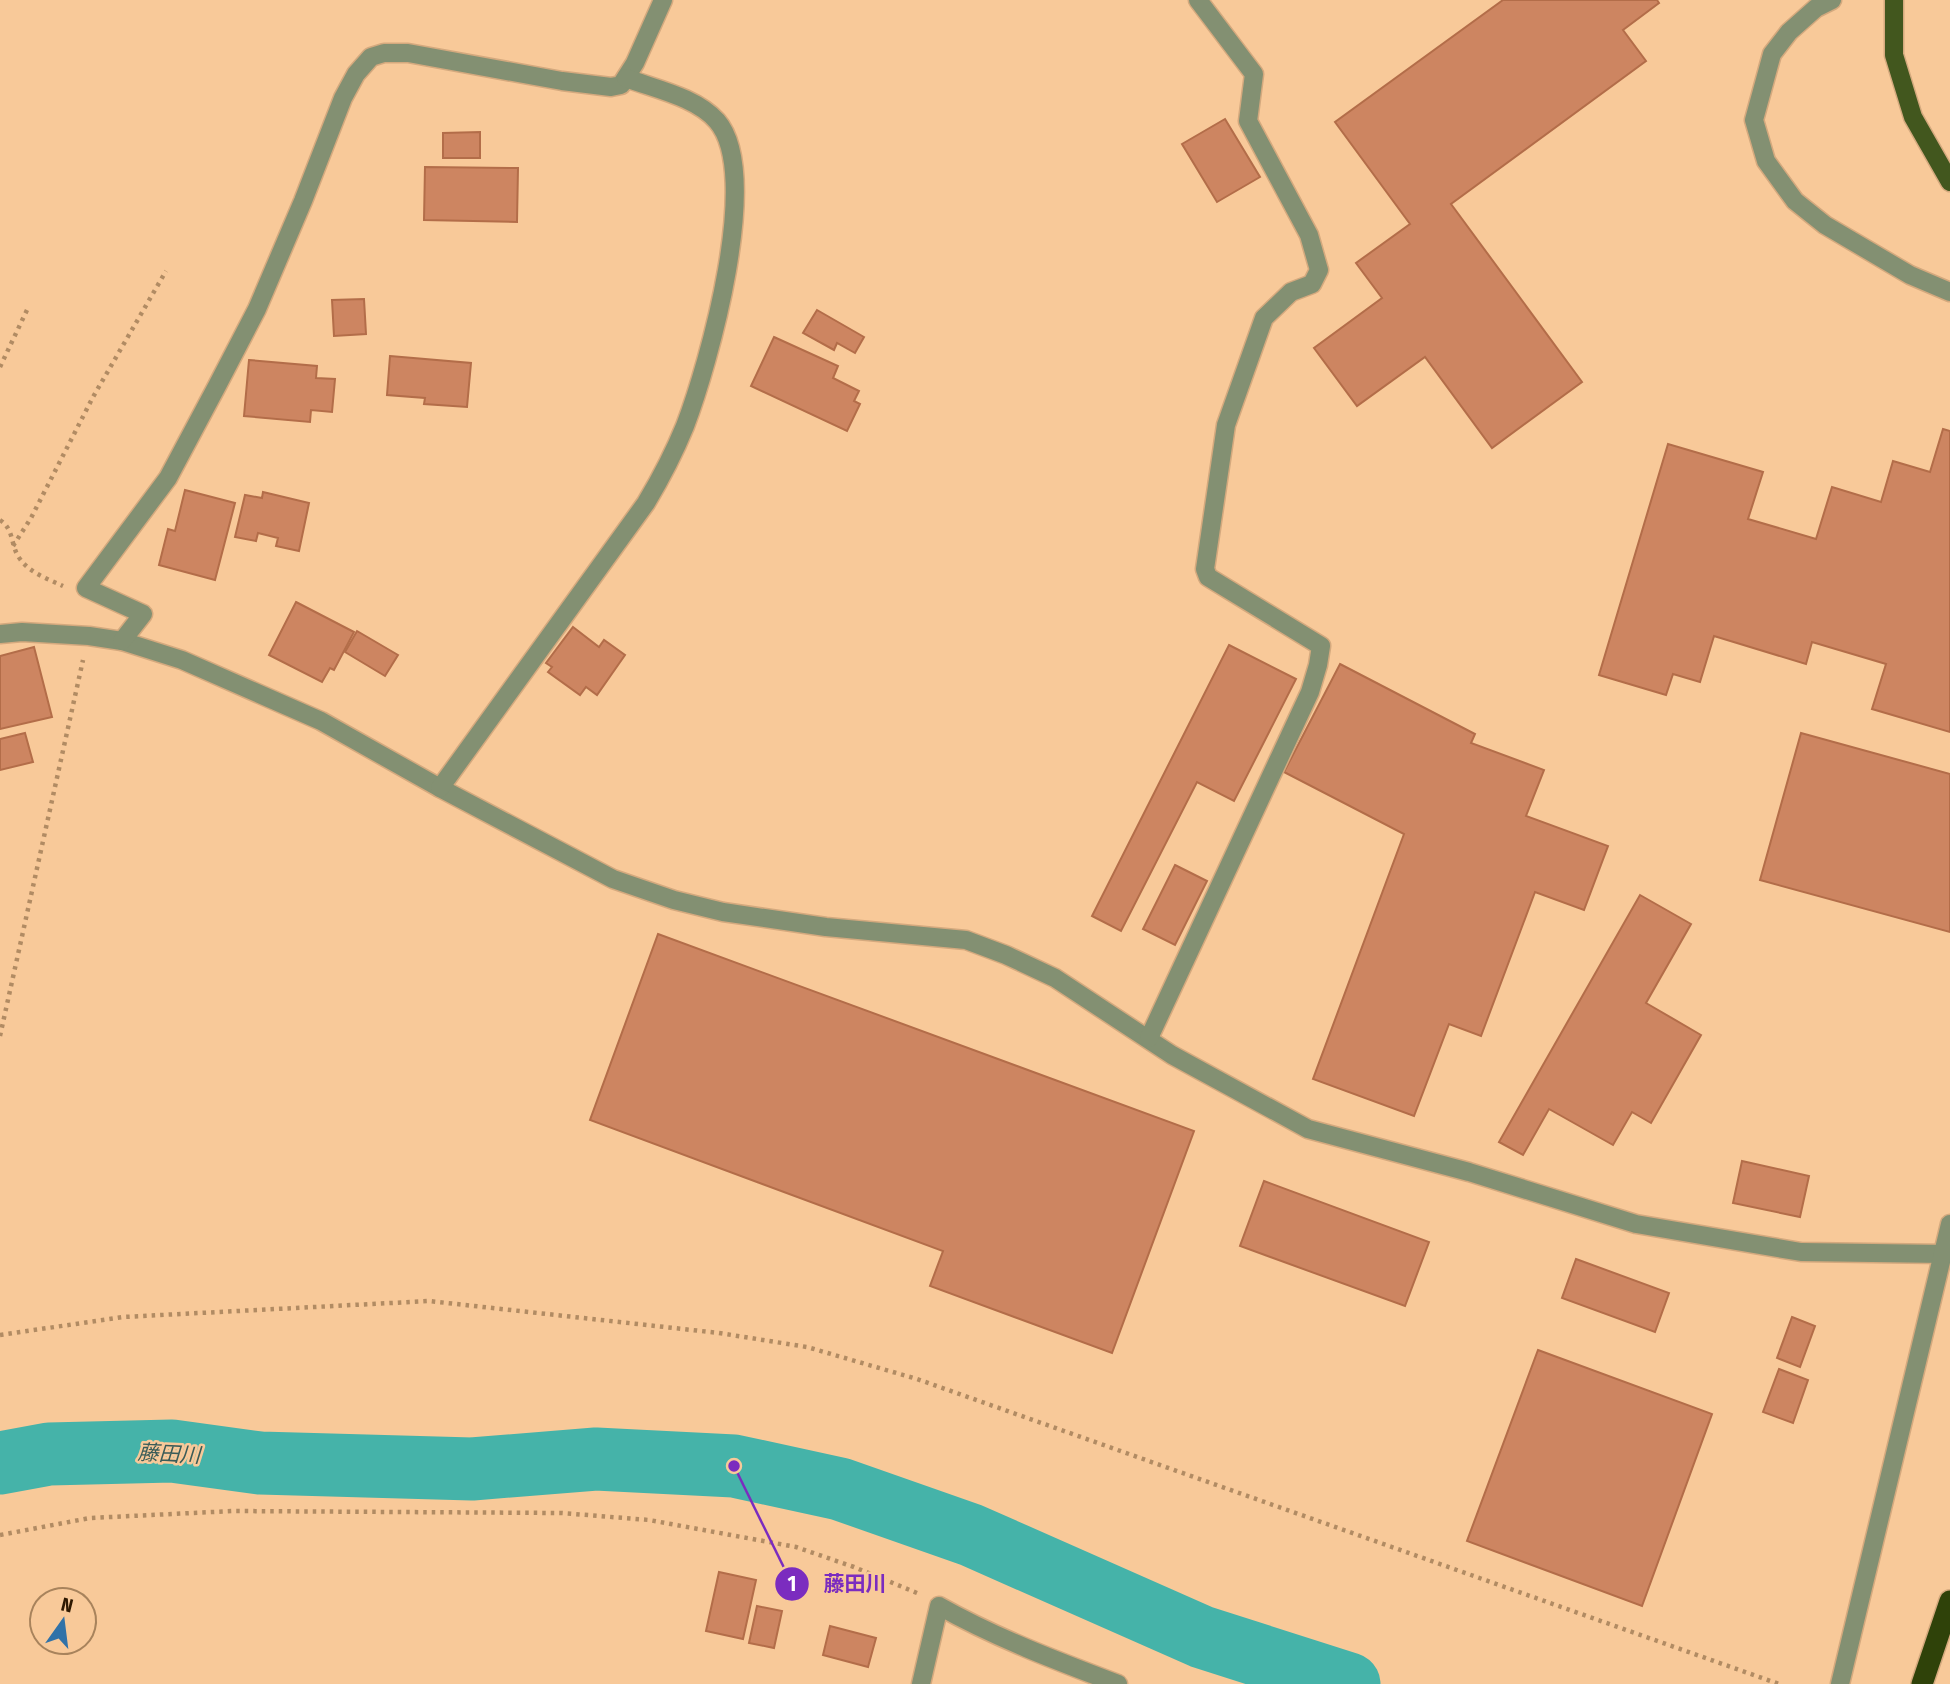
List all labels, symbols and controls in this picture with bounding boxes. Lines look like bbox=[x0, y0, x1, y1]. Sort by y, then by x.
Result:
water label: 藤田川 bbox=[137, 1439, 203, 1469]
callout: 藤田川 bbox=[774, 1563, 900, 1605]
text: 1 bbox=[788, 1571, 796, 1597]
text: 藤田川 bbox=[824, 1571, 887, 1597]
north arrow bbox=[28, 1586, 98, 1656]
text: N bbox=[59, 1592, 75, 1618]

